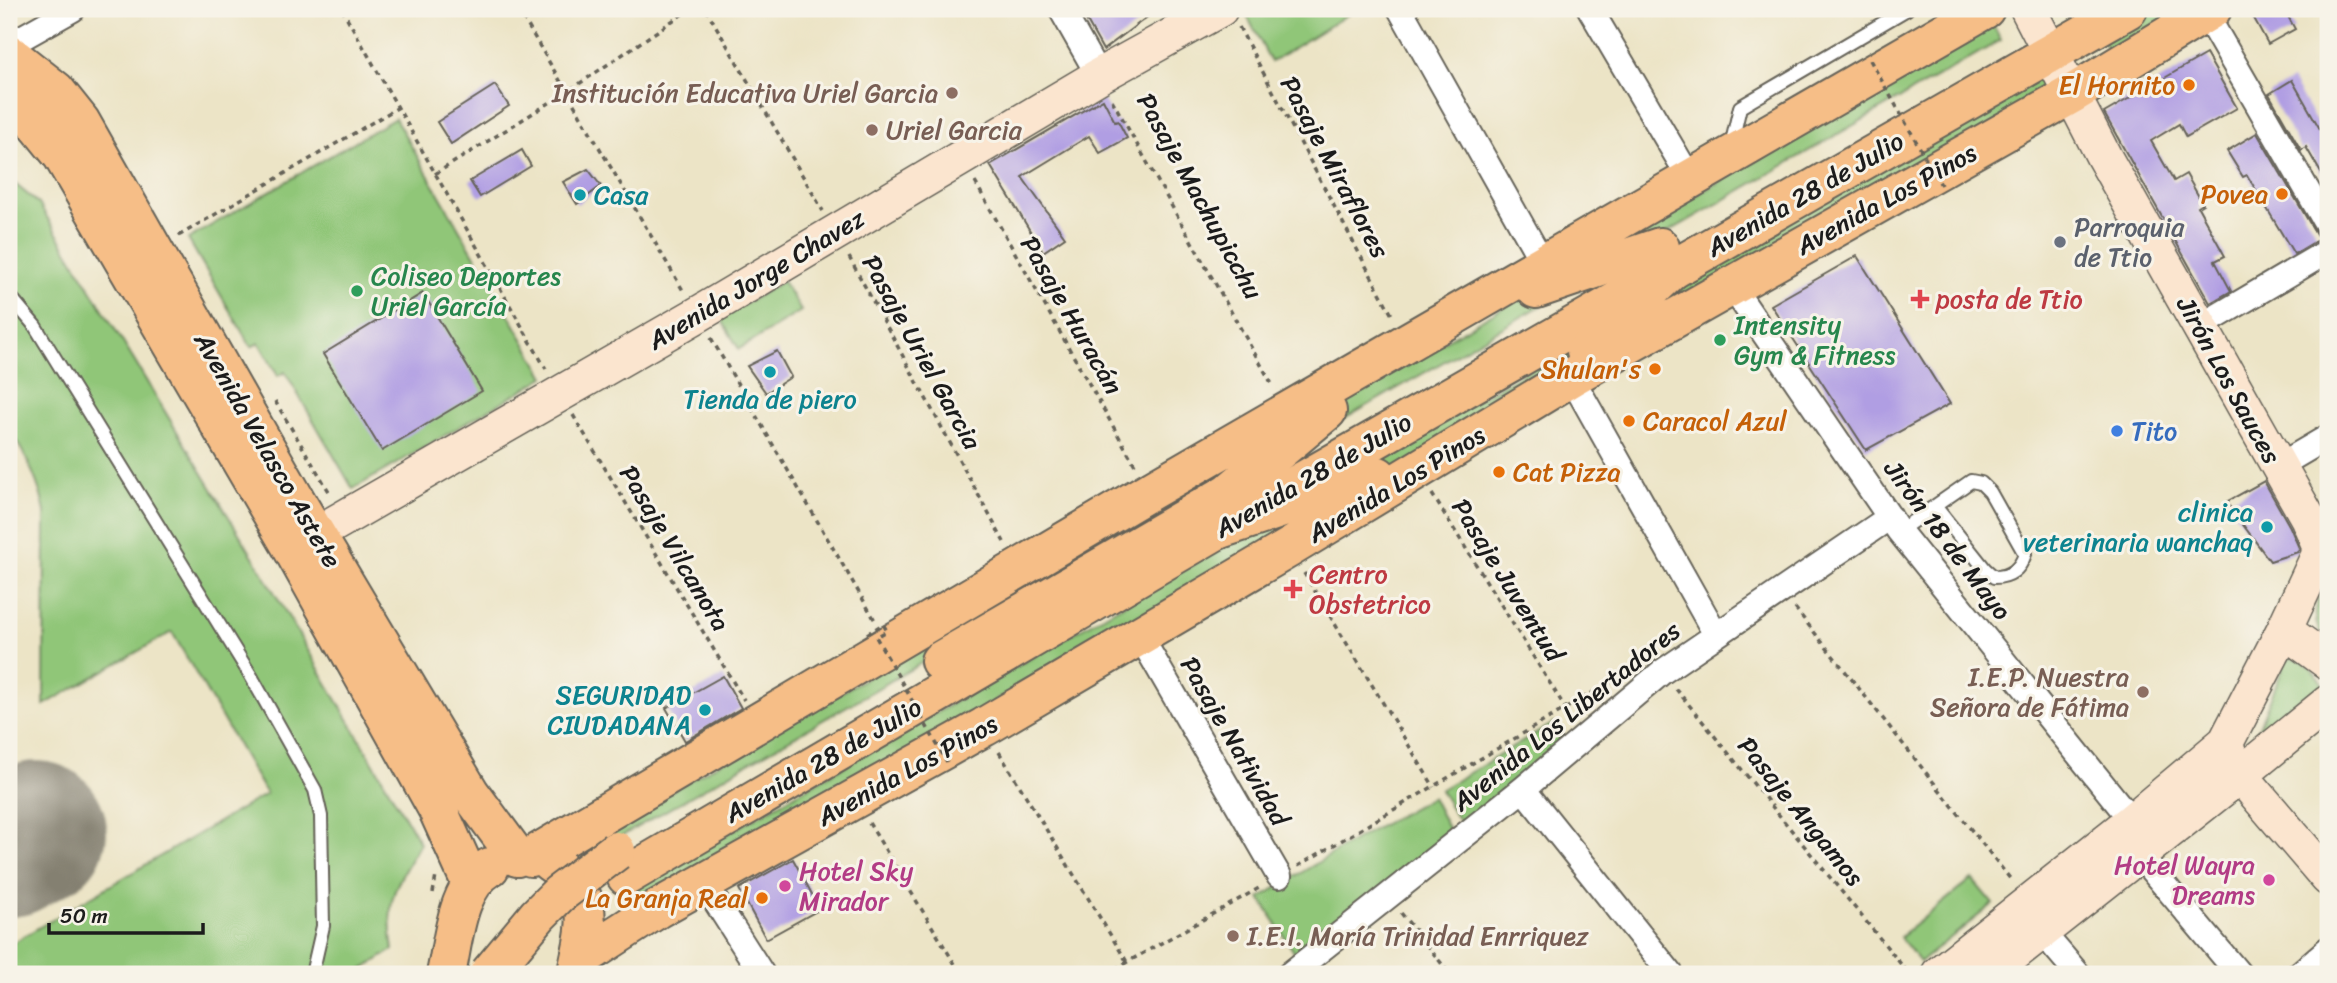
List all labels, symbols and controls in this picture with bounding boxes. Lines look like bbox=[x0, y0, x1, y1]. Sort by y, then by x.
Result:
place label: El Hornito bbox=[2059, 62, 2175, 108]
street label: Pasaje Miraflores bbox=[1267, 67, 1403, 268]
place label: Institución Educativa Uriel Garcia bbox=[551, 70, 938, 116]
marker: El Hornito bbox=[2181, 77, 2197, 93]
street label: Pasaje Machupicchu bbox=[1124, 84, 1276, 308]
marker: Institución Educativa Uriel Garcia bbox=[944, 85, 960, 101]
place label: Uriel Garcia bbox=[886, 107, 1023, 153]
street label: Avenida 28 de Julio bbox=[1696, 118, 1913, 270]
marker: Uriel Garcia bbox=[864, 122, 880, 138]
street label: Avenida Los Pinos bbox=[1786, 130, 1985, 268]
place label: Povea bbox=[2201, 171, 2268, 217]
place label: Casa bbox=[594, 172, 649, 218]
marker: Povea bbox=[2274, 186, 2290, 202]
marker: Casa bbox=[572, 187, 588, 203]
street label: Avenida Jorge Chavez bbox=[637, 195, 874, 363]
place label: Parroquia de Ttio bbox=[2074, 204, 2185, 280]
street label: Pasaje Huracán bbox=[1008, 227, 1136, 403]
marker: Parroquia de Ttio bbox=[2052, 234, 2068, 250]
street label: Pasaje Uriel Garcia bbox=[849, 246, 995, 459]
place label: Coliseo Deportes Uriel García bbox=[371, 253, 561, 329]
place label: posta de Ttio bbox=[1935, 276, 2083, 322]
marker: Coliseo Deportes Uriel García bbox=[349, 283, 365, 299]
street label: Jirón Los Sauces bbox=[2163, 287, 2294, 472]
marker: posta de Ttio bbox=[1910, 289, 1930, 309]
place label: Intensity Gym & Fitness bbox=[1733, 302, 1896, 378]
street label: Avenida Velasco Astete bbox=[181, 322, 355, 577]
marker: Intensity Gym & Fitness bbox=[1712, 332, 1728, 348]
place label: Shulan's bbox=[1541, 346, 1642, 392]
marker: Shulan's bbox=[1647, 361, 1663, 377]
marker: Tienda de piero bbox=[762, 364, 778, 380]
place label: Tienda de piero bbox=[683, 376, 857, 422]
place label: Caracol Azul bbox=[1643, 398, 1787, 444]
street label: Avenida 28 de Julio bbox=[1204, 399, 1421, 551]
place label: Tito bbox=[2131, 408, 2177, 454]
street label: Avenida Los Pinos bbox=[1297, 412, 1494, 556]
marker: Caracol Azul bbox=[1621, 413, 1637, 429]
marker: Tito bbox=[2109, 423, 2125, 439]
place label: Cat Pizza bbox=[1513, 449, 1621, 495]
street label: Jirón 18 de Mayo bbox=[1871, 449, 2024, 631]
street label: Pasaje Vilcanota bbox=[607, 456, 743, 640]
marker: Cat Pizza bbox=[1491, 464, 1507, 480]
street label: Pasaje Juventud bbox=[1439, 489, 1578, 673]
place label: clinica veterinaria wanchaq bbox=[2023, 489, 2253, 565]
marker: clinica veterinaria wanchaq bbox=[2259, 519, 2275, 535]
place label: Centro Obstetrico bbox=[1309, 551, 1431, 627]
marker: Centro Obstetrico bbox=[1283, 579, 1303, 599]
street label: Avenida Los Libertadores bbox=[1440, 608, 1692, 824]
street label: Pasaje Natividad bbox=[1168, 647, 1304, 837]
place label: I.E.P. Nuestra Señora de Fátima bbox=[1930, 654, 2129, 730]
place label: SEGURIDAD CIUDADANA bbox=[548, 672, 691, 748]
street label: Avenida 28 de Julio bbox=[714, 684, 931, 836]
marker: I.E.P. Nuestra Señora de Fátima bbox=[2135, 684, 2151, 700]
street label: Avenida Los Pinos bbox=[807, 701, 1006, 839]
marker: SEGURIDAD CIUDADANA bbox=[697, 702, 713, 718]
street label: Pasaje Angamos bbox=[1726, 726, 1877, 897]
place label: Hotel Wayra Dreams bbox=[2114, 842, 2255, 918]
place label: Hotel Sky Mirador bbox=[799, 848, 914, 924]
marker: Hotel Wayra Dreams bbox=[2261, 872, 2277, 888]
place label: La Granja Real bbox=[585, 875, 749, 921]
marker: Hotel Sky Mirador bbox=[777, 878, 793, 894]
marker: La Granja Real bbox=[754, 890, 770, 906]
scale bar bbox=[49, 892, 203, 936]
text: 50 m bbox=[60, 897, 108, 935]
place label: I.E.I. María Trinidad Enrriquez bbox=[1246, 913, 1589, 959]
marker: I.E.I. María Trinidad Enrriquez bbox=[1225, 928, 1241, 944]

